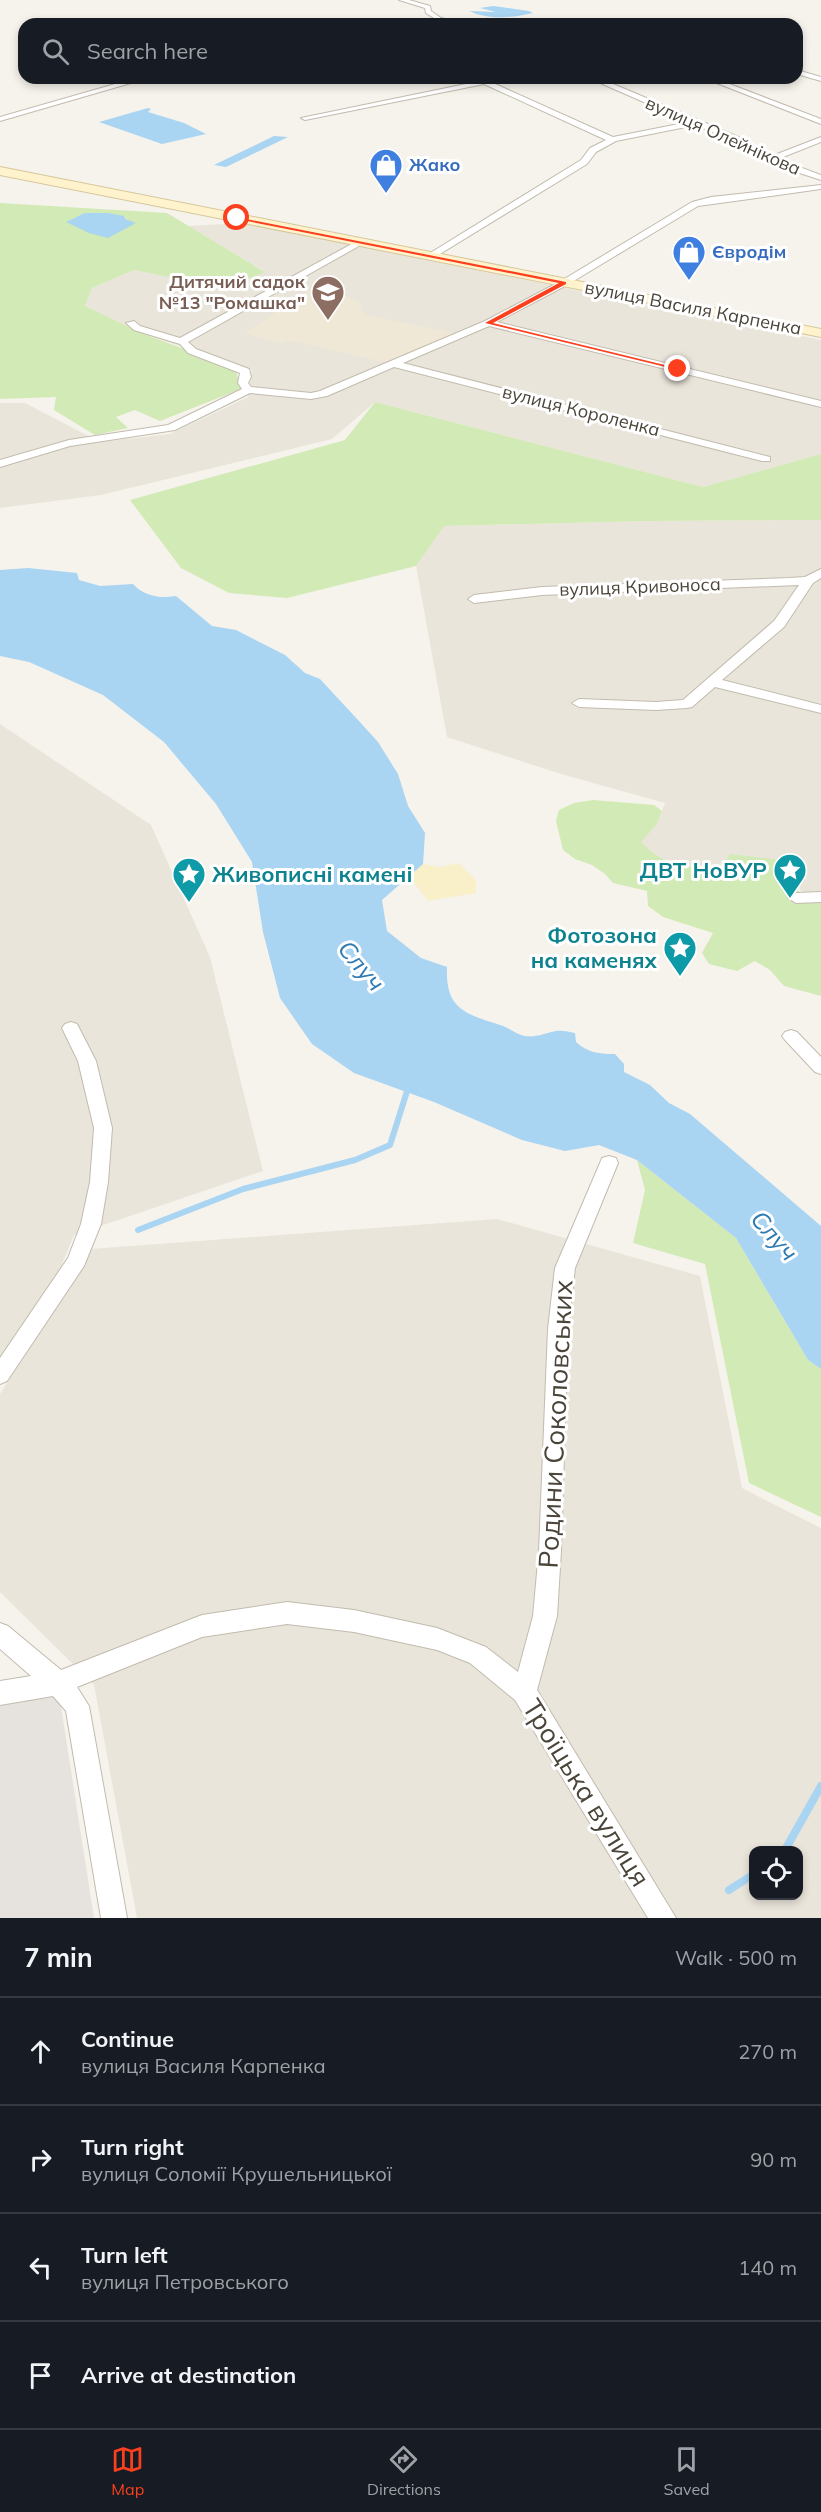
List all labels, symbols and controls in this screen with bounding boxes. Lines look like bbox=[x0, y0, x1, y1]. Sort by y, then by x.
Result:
search box bbox=[18, 18, 803, 84]
icon: search bbox=[39, 35, 72, 68]
text: Search here bbox=[87, 37, 208, 65]
street label: вулиця Олейнікова bbox=[642, 91, 804, 180]
shop icon: Жако bbox=[368, 147, 404, 194]
place label: Жако bbox=[409, 153, 460, 176]
route start bbox=[223, 204, 249, 230]
shop icon: Євродім bbox=[671, 234, 707, 281]
place label: Євродім bbox=[712, 240, 786, 263]
place label: Дитячий садок №13 "Ромашка" bbox=[159, 270, 306, 314]
school or university icon: Дитячий садок №13 "Ромашка" bbox=[310, 274, 346, 321]
street label: вулиця Василя Карпенка bbox=[583, 275, 803, 340]
route end bbox=[664, 355, 690, 381]
street label: вулиця Короленка bbox=[500, 380, 662, 441]
street label: вулиця Кривоноса bbox=[559, 572, 721, 601]
place icon: ДВТ НоВУР bbox=[772, 852, 808, 899]
place icon: Живописні камені bbox=[171, 856, 207, 903]
place label: ДВТ НоВУР bbox=[640, 856, 767, 884]
place label: Живописні камені bbox=[212, 860, 412, 888]
place label: Фотозона на каменях bbox=[531, 921, 658, 974]
place icon: Фотозона на каменях bbox=[662, 930, 698, 977]
water label: Случ bbox=[332, 934, 392, 997]
water label: Случ bbox=[745, 1204, 805, 1267]
street label: Родини Соколовських bbox=[530, 1279, 580, 1569]
street label: Троїцька вулиця bbox=[516, 1692, 658, 1892]
map controls bbox=[749, 1846, 803, 1900]
button: locate bbox=[749, 1846, 803, 1900]
text: 7 min bbox=[24, 1941, 93, 1974]
text: Walk · 500 m bbox=[675, 1945, 797, 1970]
text: Continue bbox=[81, 2025, 174, 2053]
icon: ahead bbox=[24, 2035, 57, 2068]
text: 270 m bbox=[738, 2039, 797, 2064]
text: вулиця Василя Карпенка bbox=[81, 2053, 326, 2078]
text: Turn right bbox=[81, 2133, 184, 2161]
icon: right bbox=[24, 2143, 57, 2176]
text: 90 m bbox=[750, 2147, 797, 2172]
text: вулиця Соломії Крушельницької bbox=[81, 2161, 392, 2186]
text: Turn left bbox=[81, 2241, 168, 2269]
icon: left bbox=[24, 2251, 57, 2284]
text: 140 m bbox=[738, 2255, 797, 2280]
text: вулиця Петровського bbox=[81, 2269, 289, 2294]
icon: arrive bbox=[24, 2359, 57, 2392]
text: Arrive at destination bbox=[81, 2361, 296, 2389]
tab: Map bbox=[111, 2443, 144, 2499]
tab: Directions bbox=[367, 2443, 441, 2499]
tab: Saved bbox=[664, 2443, 710, 2499]

